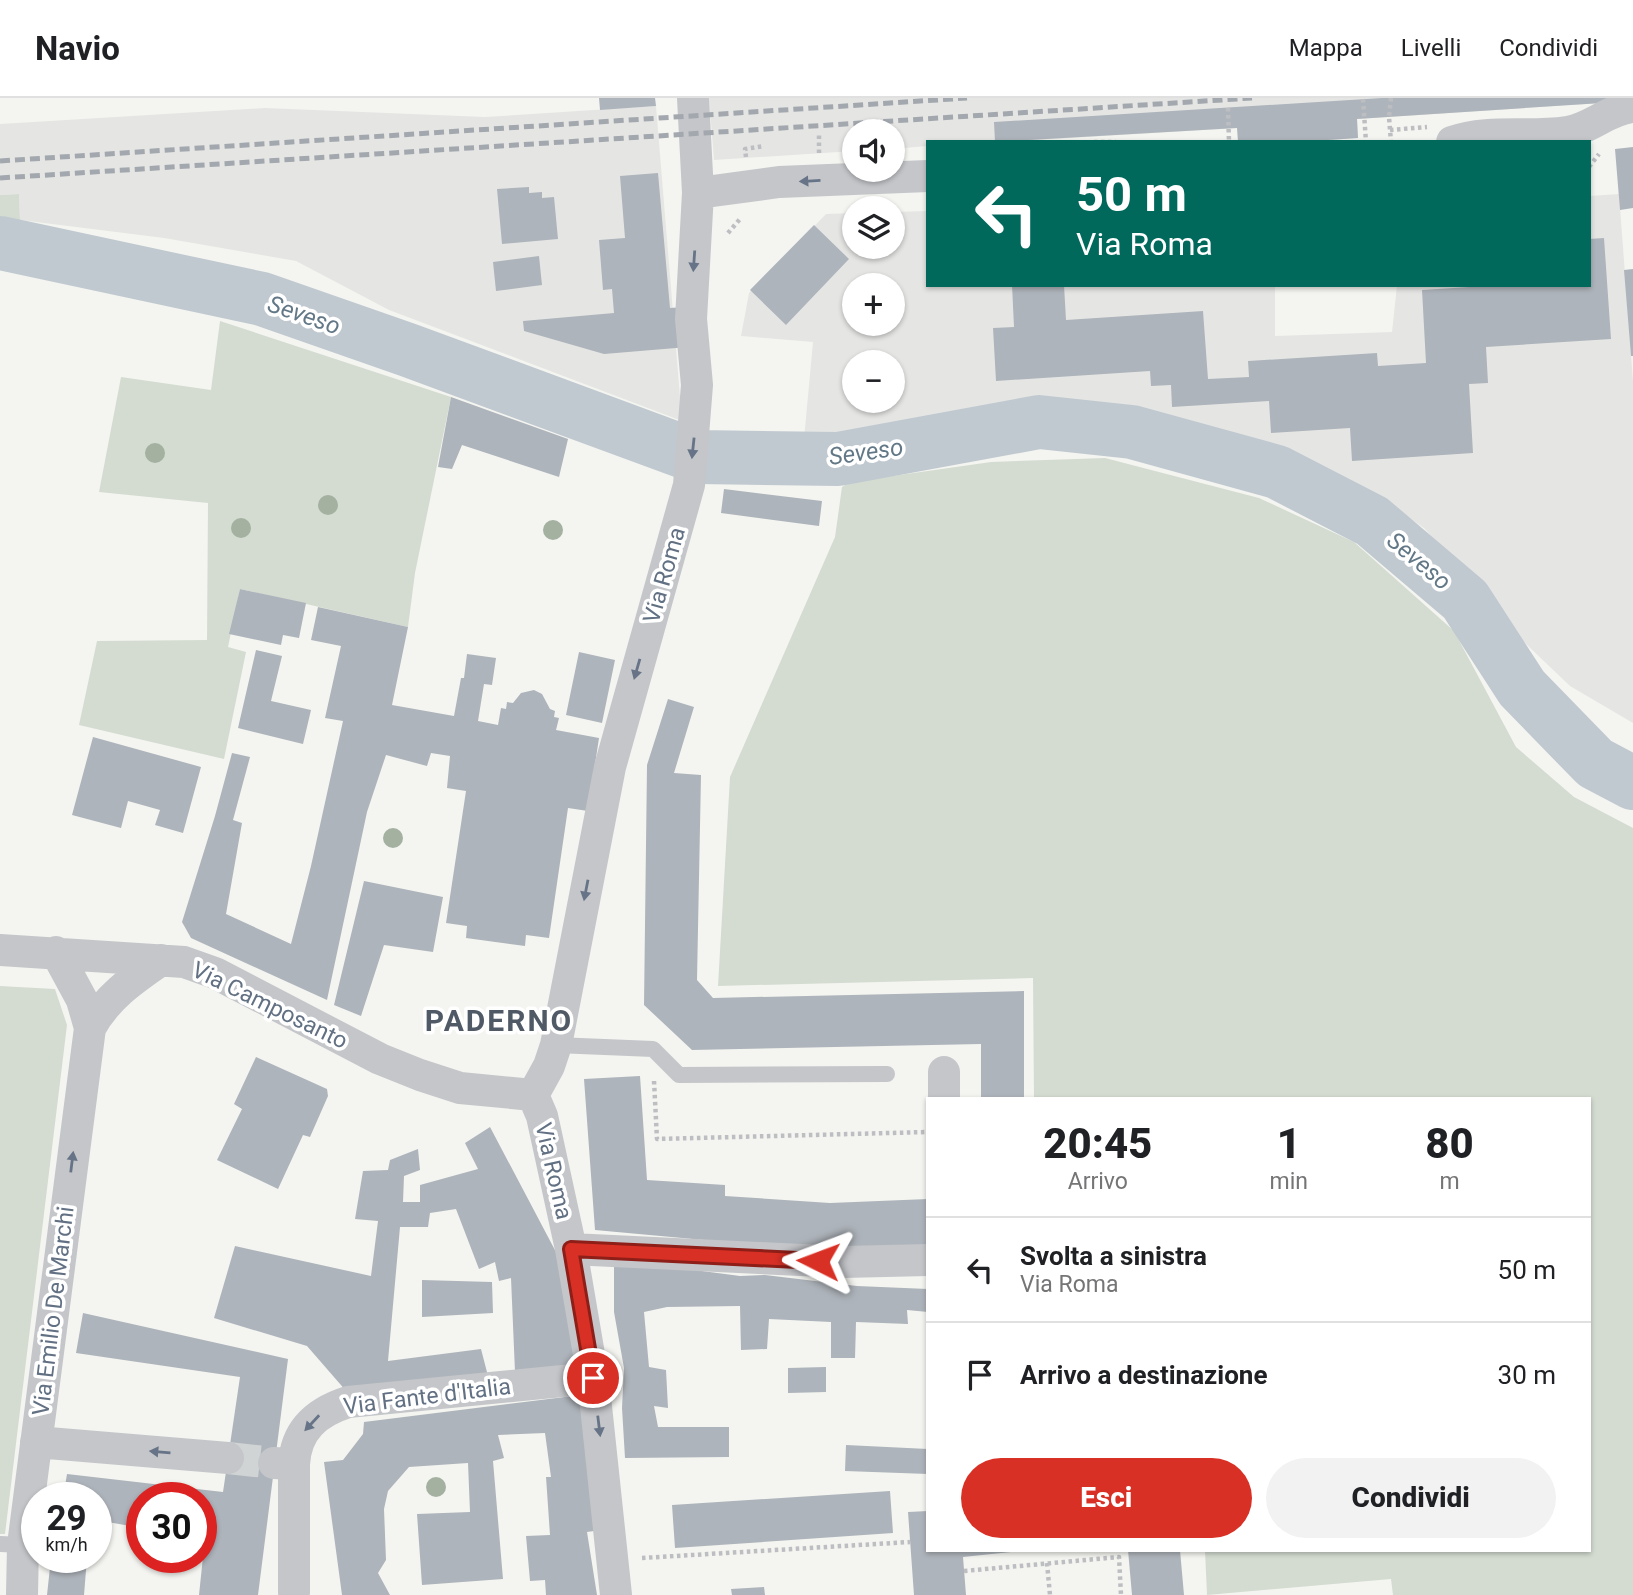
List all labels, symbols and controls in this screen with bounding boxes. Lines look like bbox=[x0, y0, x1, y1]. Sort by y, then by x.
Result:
text: Navio bbox=[35, 29, 120, 68]
text: Mappa bbox=[1289, 34, 1363, 62]
text: Livelli bbox=[1401, 34, 1461, 62]
text: Condividi bbox=[1499, 34, 1598, 62]
map controls bbox=[842, 119, 905, 413]
button: sound bbox=[842, 119, 905, 182]
text: 50 m bbox=[1076, 166, 1187, 223]
icon: left bbox=[961, 168, 1052, 259]
one-way arrow bbox=[799, 176, 821, 187]
button: layers bbox=[842, 196, 905, 259]
text: Via Roma bbox=[1076, 225, 1213, 263]
one-way arrow bbox=[689, 250, 700, 272]
button: + bbox=[842, 273, 905, 336]
water label: Seveso bbox=[264, 290, 344, 340]
button: − bbox=[842, 350, 905, 413]
water label: Seveso bbox=[827, 433, 905, 471]
one-way arrow bbox=[687, 437, 698, 459]
street label: Via Roma bbox=[638, 524, 691, 626]
water label: Seveso bbox=[1381, 526, 1457, 596]
one-way arrow bbox=[632, 659, 642, 680]
one-way arrow bbox=[580, 879, 591, 901]
street label: Via Camposanto bbox=[188, 956, 352, 1055]
district label: PADERNO bbox=[425, 1003, 573, 1038]
text: 20:45 bbox=[1043, 1119, 1152, 1168]
text: 1 bbox=[1277, 1119, 1301, 1168]
text: 80 bbox=[1425, 1119, 1474, 1168]
street label: Via Roma bbox=[529, 1120, 578, 1222]
one-way arrow bbox=[67, 1151, 78, 1173]
text: Arrivo bbox=[1068, 1168, 1128, 1195]
text: min bbox=[1270, 1168, 1308, 1195]
text: m bbox=[1439, 1168, 1460, 1195]
street label: Via Emilio De Marchi bbox=[27, 1205, 80, 1417]
position arrow bbox=[781, 1224, 855, 1298]
text: Svolta a sinistra bbox=[1020, 1241, 1207, 1271]
icon: left bbox=[961, 1251, 999, 1289]
text: 50 m bbox=[1498, 1255, 1556, 1285]
text: Via Roma bbox=[1020, 1271, 1118, 1298]
pin bbox=[563, 1348, 623, 1408]
icon: arrive bbox=[961, 1356, 999, 1394]
icon: arrive bbox=[574, 1359, 612, 1397]
text: Arrivo a destinazione bbox=[1020, 1360, 1267, 1390]
text: 30 m bbox=[1498, 1360, 1556, 1390]
street label: Via Fante d'Italia bbox=[342, 1373, 512, 1420]
one-way arrow bbox=[305, 1414, 321, 1431]
one-way arrow bbox=[594, 1415, 605, 1437]
one-way arrow bbox=[148, 1446, 170, 1457]
button: Esci bbox=[961, 1458, 1252, 1538]
button: Condividi bbox=[1266, 1458, 1556, 1538]
speed limit sign: 30 bbox=[126, 1482, 217, 1573]
text: 29 bbox=[46, 1498, 87, 1539]
text: km/h bbox=[45, 1534, 88, 1555]

